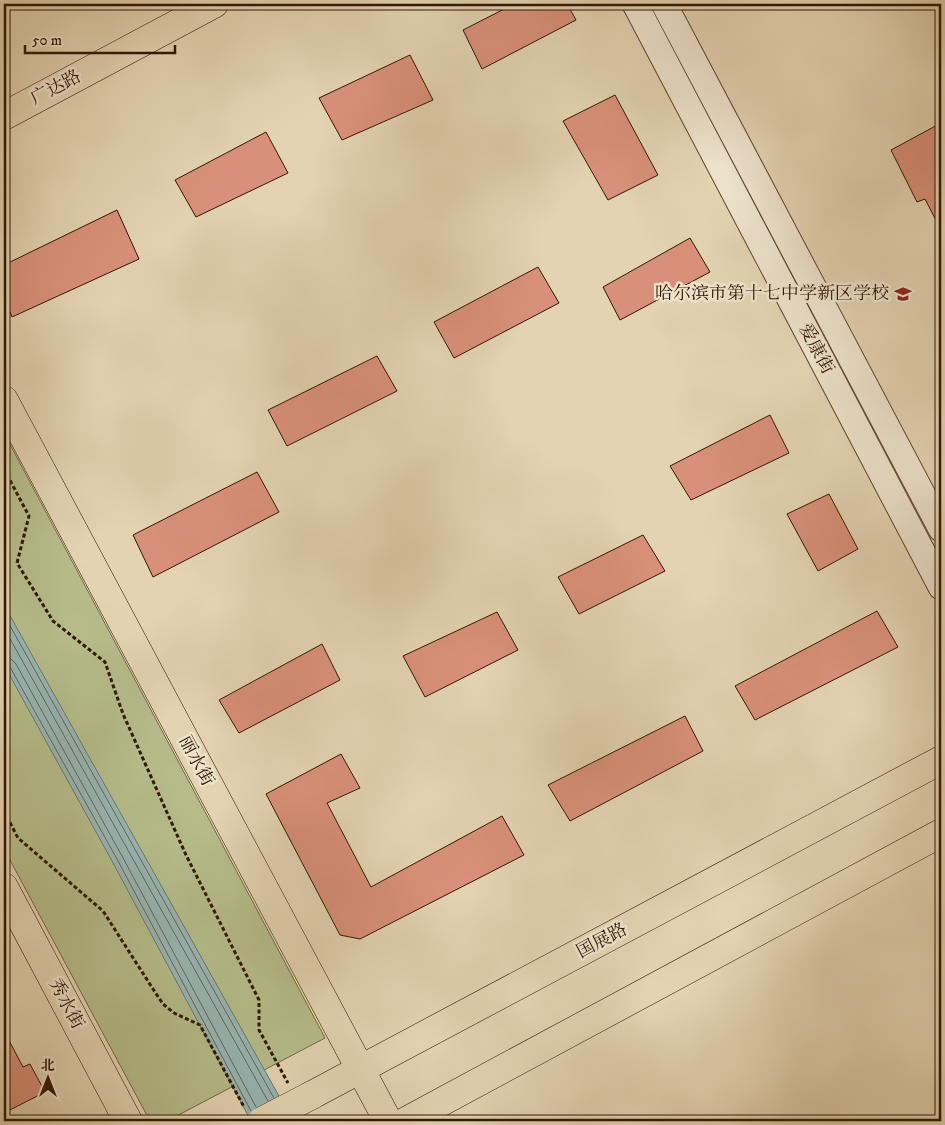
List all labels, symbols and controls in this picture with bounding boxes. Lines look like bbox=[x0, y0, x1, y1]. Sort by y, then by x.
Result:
scale bar bbox=[25, 22, 175, 54]
text: 50 m bbox=[32, 31, 62, 50]
street label: 广达路 bbox=[27, 66, 85, 110]
place label: 哈尔滨市第十七中学新区学校 bbox=[655, 283, 889, 305]
school or university icon: 哈尔滨市第十七中学新区学校 bbox=[893, 284, 913, 304]
street label: 爱康街 bbox=[794, 320, 838, 378]
street label: 丽水街 bbox=[174, 732, 218, 790]
street label: 国展路 bbox=[573, 919, 631, 963]
street label: 秀水街 bbox=[44, 975, 88, 1033]
north arrow bbox=[22, 1052, 72, 1102]
text: 北 bbox=[41, 1057, 55, 1075]

